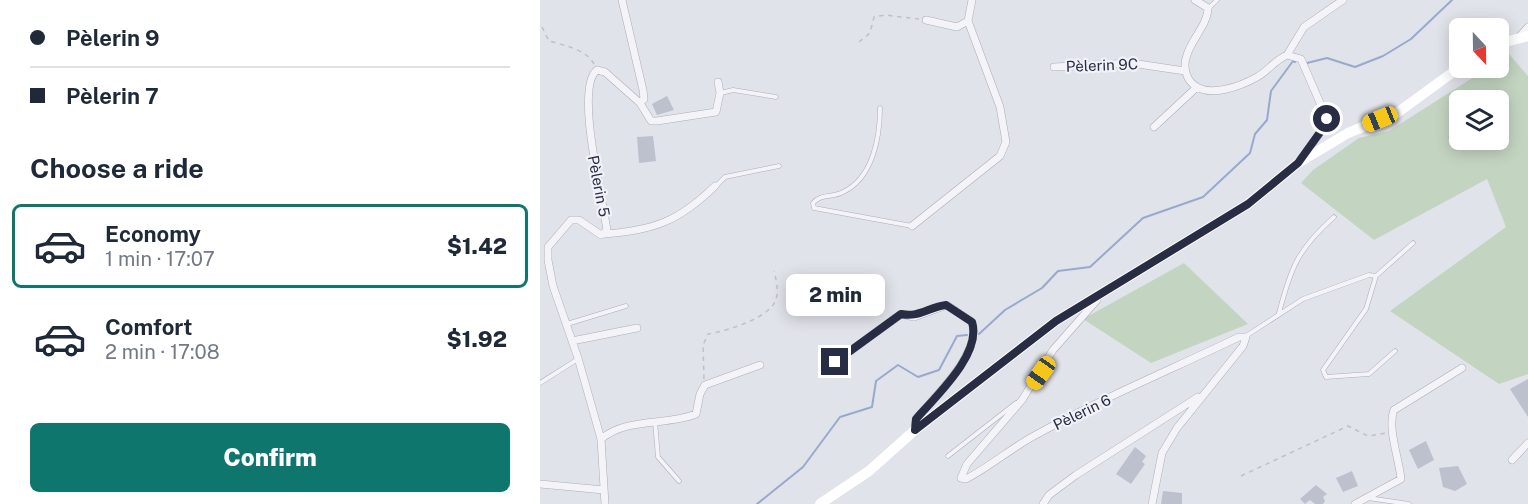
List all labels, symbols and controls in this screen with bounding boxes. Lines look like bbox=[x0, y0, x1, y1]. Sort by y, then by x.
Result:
north arrow bbox=[1449, 18, 1509, 78]
map controls bbox=[1449, 18, 1509, 150]
text: Pèlerin 9 bbox=[66, 25, 159, 51]
street label: Pèlerin 9C bbox=[1066, 55, 1138, 75]
text: Pèlerin 7 bbox=[66, 83, 159, 109]
button: layers bbox=[1449, 90, 1509, 150]
car bbox=[1360, 104, 1400, 134]
route start bbox=[1313, 105, 1340, 132]
text: Choose a ride bbox=[30, 152, 204, 184]
street label: Pèlerin 5 bbox=[585, 154, 613, 218]
icon: car bbox=[33, 219, 87, 273]
text: Economy bbox=[105, 221, 201, 247]
text: $1.42 bbox=[447, 233, 507, 259]
text: 1 min · 17:07 bbox=[105, 247, 215, 271]
callout: 2 min bbox=[786, 275, 884, 317]
text: 2 min bbox=[809, 283, 862, 307]
icon: car bbox=[33, 312, 87, 366]
text: Comfort bbox=[105, 314, 192, 340]
text: $1.92 bbox=[447, 326, 507, 352]
text: 2 min · 17:08 bbox=[105, 340, 220, 364]
route end bbox=[821, 348, 848, 375]
car bbox=[1023, 353, 1059, 393]
street label: Pèlerin 6 bbox=[1050, 391, 1114, 433]
button: Confirm bbox=[30, 423, 510, 492]

